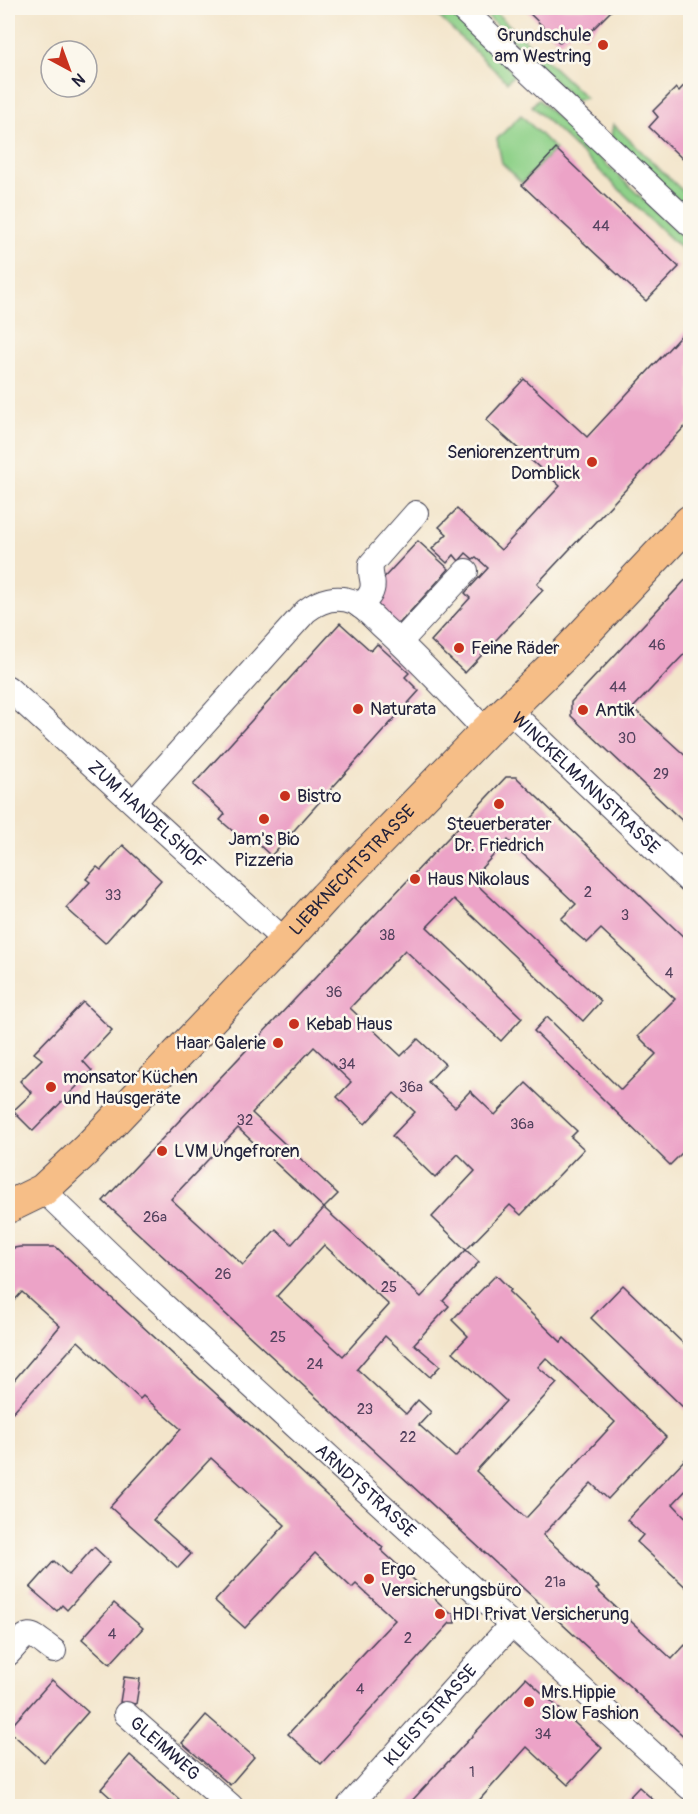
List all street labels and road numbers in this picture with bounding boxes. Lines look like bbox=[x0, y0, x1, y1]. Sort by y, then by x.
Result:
street label: WINCKELMANNSTRASSE bbox=[506, 707, 665, 859]
street label: ZUM HANDELSHOF bbox=[83, 756, 210, 875]
street label: LIEBKNECHTSTRASSE bbox=[285, 800, 420, 941]
street label: ARNDTSTRASSE bbox=[310, 1439, 421, 1543]
street label: KLEISTSTRASSE bbox=[379, 1660, 482, 1771]
street label: GLEIMWEG bbox=[125, 1712, 205, 1786]

